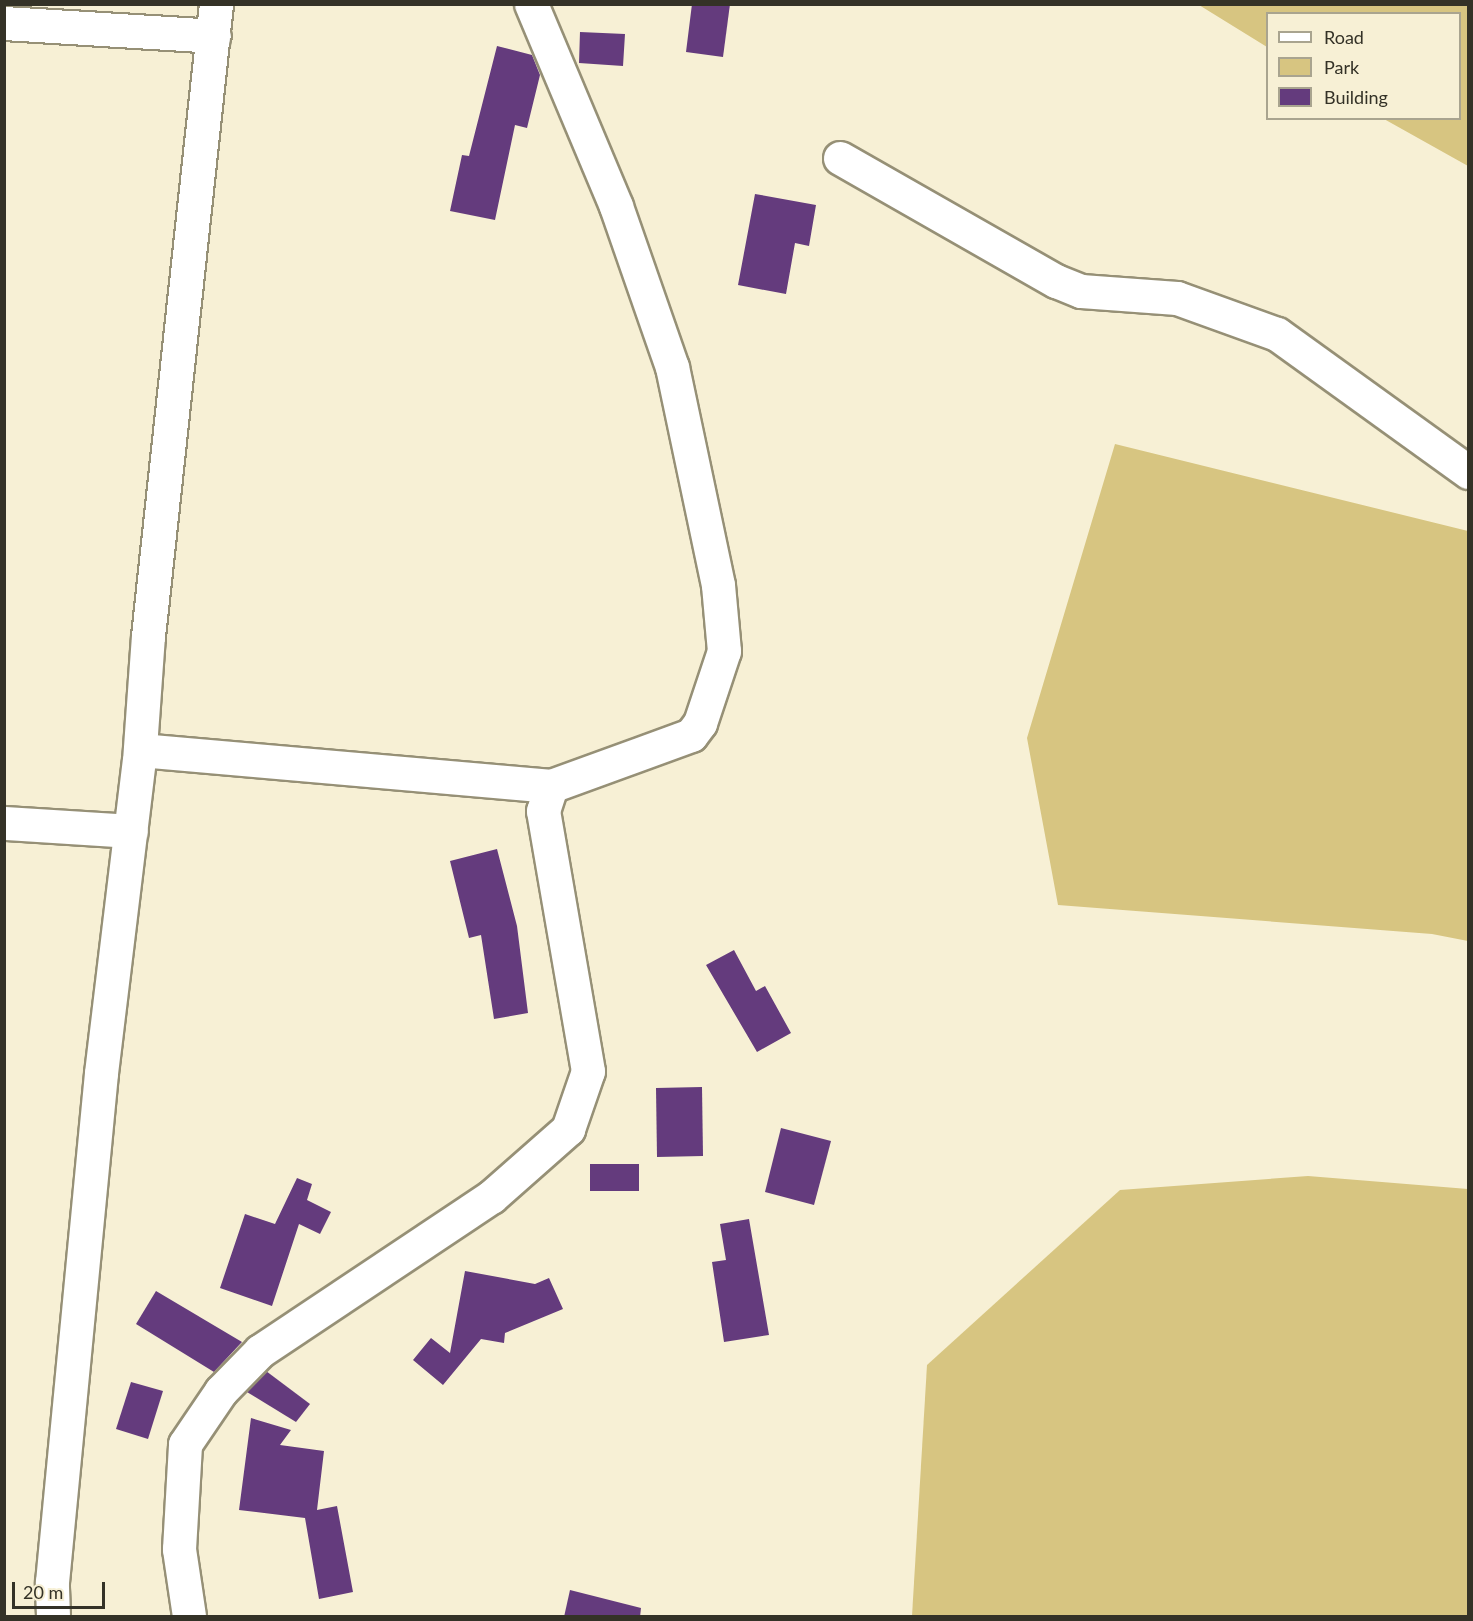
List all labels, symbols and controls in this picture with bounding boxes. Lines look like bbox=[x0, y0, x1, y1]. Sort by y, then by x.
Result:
legend bbox=[1266, 12, 1461, 120]
text: Road bbox=[1324, 26, 1364, 48]
text: Park bbox=[1324, 56, 1359, 78]
text: Building bbox=[1324, 86, 1388, 108]
scale bar bbox=[15, 1570, 108, 1608]
text: 20 m bbox=[23, 1581, 63, 1603]

